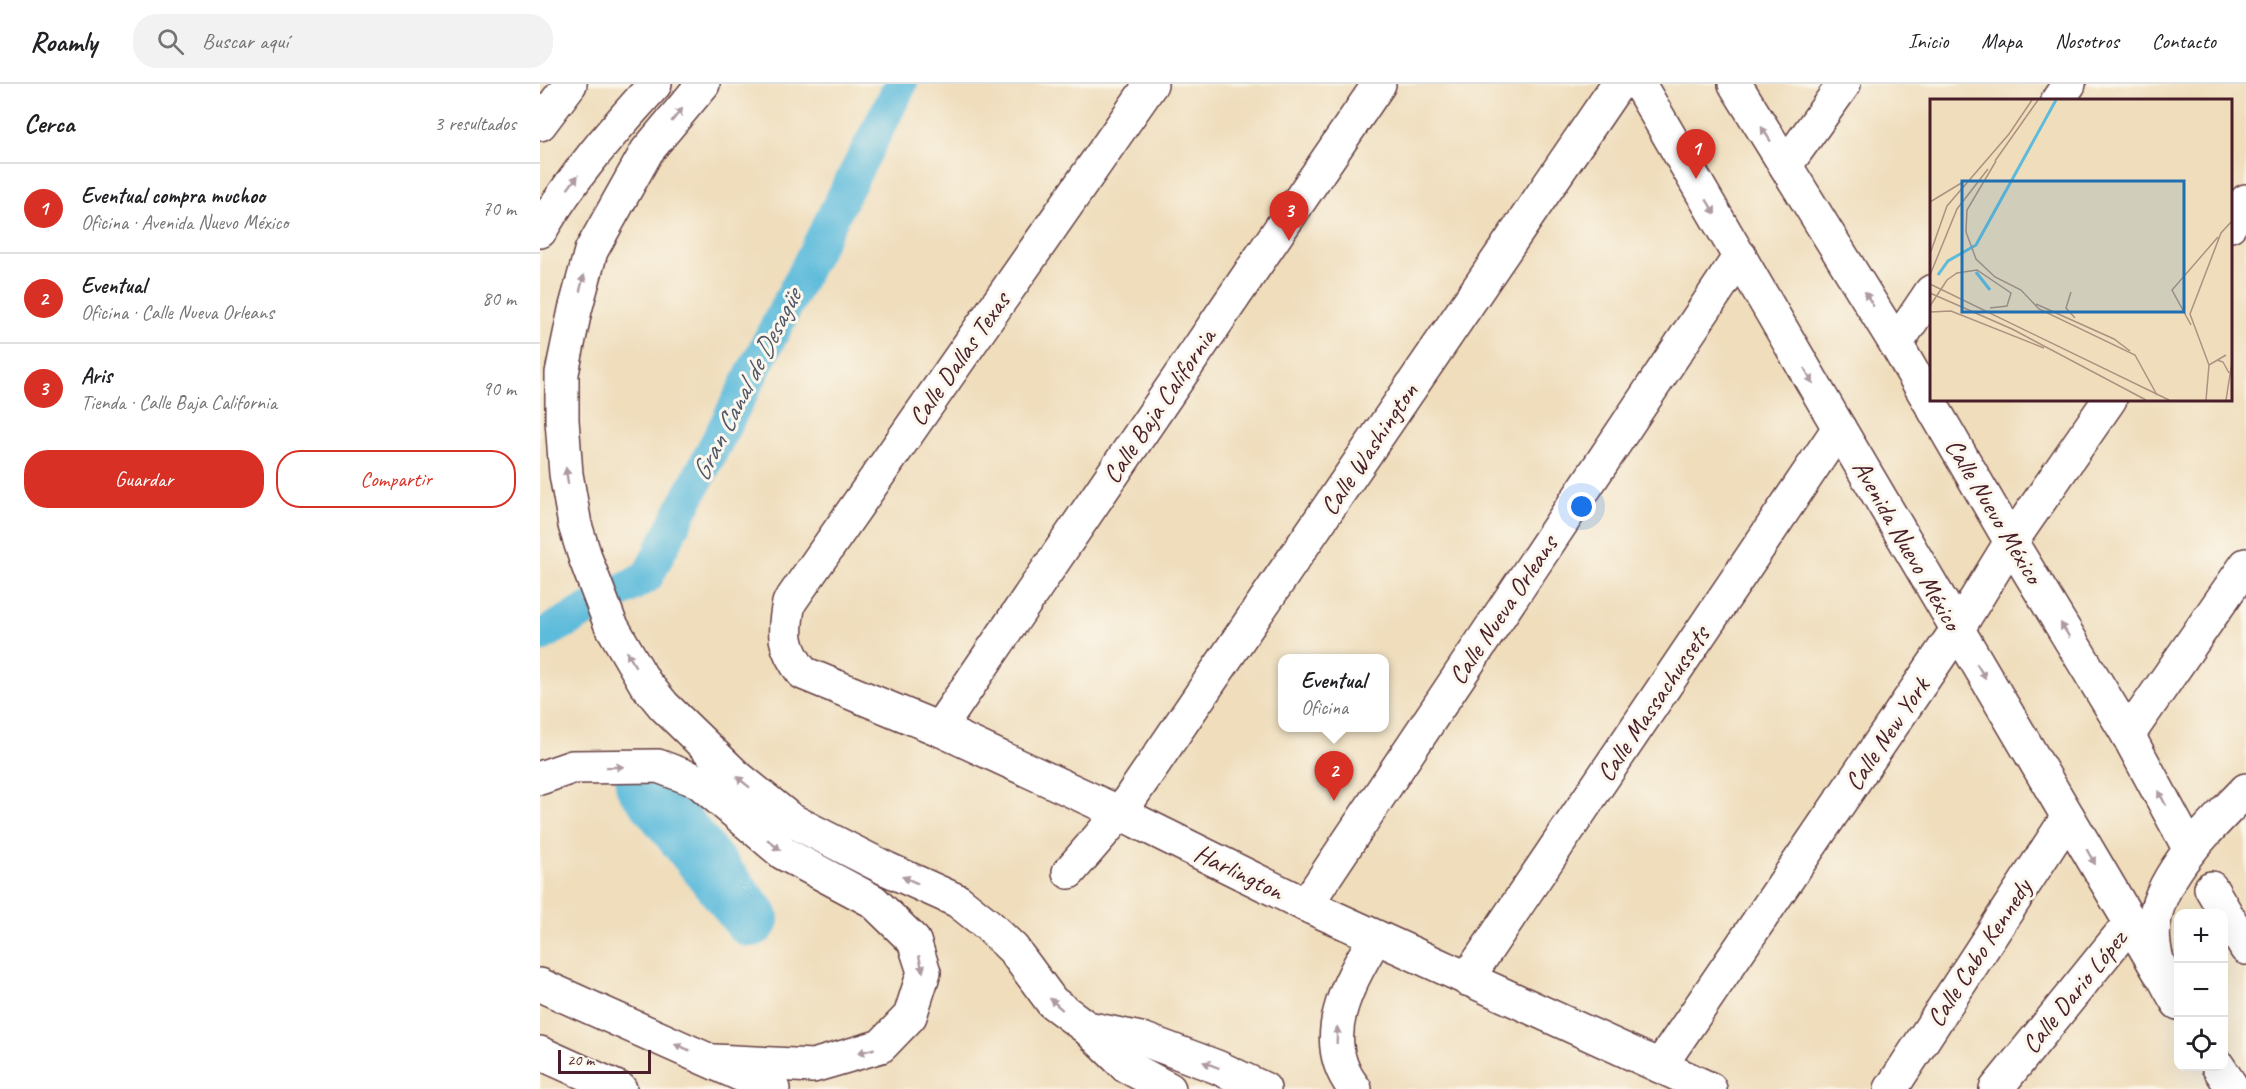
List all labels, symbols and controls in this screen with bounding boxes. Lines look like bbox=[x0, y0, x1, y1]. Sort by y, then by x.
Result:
search box bbox=[133, 14, 553, 68]
text: Roamly bbox=[30, 24, 97, 59]
icon: search bbox=[154, 25, 187, 58]
text: Buscar aquí bbox=[202, 27, 288, 55]
text: Inicio bbox=[1908, 28, 1948, 54]
text: Mapa bbox=[1981, 28, 2022, 54]
text: Nosotros bbox=[2055, 28, 2119, 54]
text: Contacto bbox=[2152, 28, 2216, 54]
inset map bbox=[1930, 99, 2231, 400]
text: Cerca bbox=[24, 107, 74, 140]
one-way arrow bbox=[671, 107, 684, 123]
text: 3 resultados bbox=[434, 111, 516, 136]
one-way arrow bbox=[1761, 125, 1772, 142]
pin: 1 bbox=[1676, 130, 1716, 179]
one-way arrow bbox=[566, 175, 578, 190]
text: Eventual compra muchoo bbox=[81, 182, 265, 210]
pin: 3 bbox=[1270, 192, 1308, 241]
text: 1 bbox=[39, 196, 48, 221]
text: 70 m bbox=[482, 196, 516, 221]
one-way arrow bbox=[1706, 199, 1717, 215]
text: Oficina · Avenida Nuevo México bbox=[81, 210, 288, 235]
text: Eventual bbox=[81, 272, 146, 300]
one-way arrow bbox=[578, 274, 587, 292]
water label: Gran Canal de Desagüe bbox=[683, 280, 811, 486]
street label: Calle Dallas Texas bbox=[901, 284, 1018, 432]
text: 2 bbox=[39, 286, 48, 311]
text: 80 m bbox=[482, 286, 516, 311]
one-way arrow bbox=[1863, 291, 1874, 308]
text: Oficina · Calle Nueva Orleans bbox=[81, 300, 274, 325]
street label: Calle Baja California bbox=[1095, 320, 1224, 490]
text: Aris bbox=[81, 362, 112, 390]
one-way arrow bbox=[1803, 368, 1814, 384]
text: 3 bbox=[39, 376, 48, 401]
text: 90 m bbox=[482, 376, 516, 401]
street label: Calle Washington bbox=[1313, 376, 1426, 522]
text: Tienda · Calle Baja California bbox=[81, 390, 277, 415]
street label: Calle Nuevo México bbox=[1938, 432, 2052, 592]
button: Guardar bbox=[24, 450, 264, 508]
button: Compartir bbox=[276, 450, 516, 508]
street label: Avenida Nuevo México bbox=[1845, 454, 1970, 638]
one-way arrow bbox=[562, 466, 571, 485]
your location bbox=[1567, 492, 1596, 521]
street label: Calle Nueva Orleans bbox=[1441, 528, 1566, 691]
street label: Calle Massachussets bbox=[1589, 618, 1718, 788]
one-way arrow bbox=[2059, 622, 2070, 638]
one-way arrow bbox=[626, 650, 636, 667]
popup bbox=[1278, 654, 1389, 732]
one-way arrow bbox=[1976, 663, 1987, 679]
text: Eventual bbox=[1301, 667, 1366, 695]
street label: Calle New York bbox=[1837, 670, 1938, 797]
text: Oficina bbox=[1301, 695, 1348, 720]
pin: 2 bbox=[1314, 752, 1354, 801]
one-way arrow bbox=[605, 762, 624, 772]
one-way arrow bbox=[735, 775, 751, 788]
one-way arrow bbox=[2157, 790, 2167, 807]
street label: Harlington bbox=[1189, 836, 1290, 908]
one-way arrow bbox=[766, 838, 781, 851]
one-way arrow bbox=[2086, 849, 2096, 866]
street label: Calle Cabo Kennedy bbox=[1919, 871, 2040, 1033]
one-way arrow bbox=[901, 875, 919, 885]
map controls bbox=[2174, 909, 2228, 1071]
button: + bbox=[2174, 909, 2228, 963]
street label: Calle Dario López bbox=[2014, 921, 2136, 1060]
one-way arrow bbox=[916, 955, 926, 973]
button: − bbox=[2174, 963, 2228, 1017]
one-way arrow bbox=[1049, 998, 1064, 1011]
button: locate bbox=[2174, 1017, 2228, 1071]
one-way arrow bbox=[1333, 1026, 1342, 1045]
one-way arrow bbox=[673, 1043, 690, 1052]
scale bar bbox=[558, 1047, 651, 1074]
one-way arrow bbox=[856, 1047, 874, 1056]
text: 20 m bbox=[567, 1050, 594, 1070]
one-way arrow bbox=[1202, 1060, 1220, 1069]

